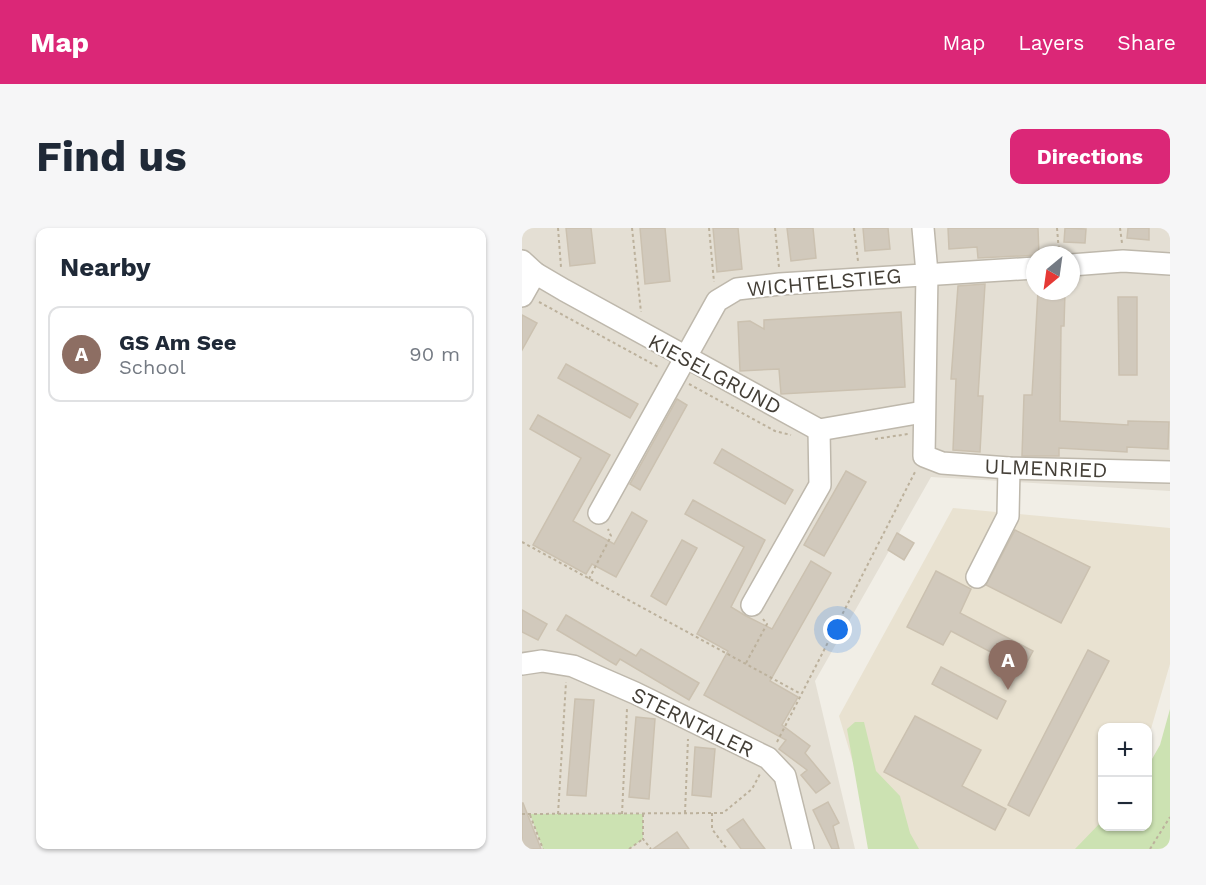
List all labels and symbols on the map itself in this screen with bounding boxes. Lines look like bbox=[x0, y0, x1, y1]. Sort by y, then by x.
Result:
north arrow bbox=[1026, 246, 1080, 300]
street label: WICHTELSTIEG bbox=[746, 263, 902, 301]
street label: KIESELGRUND bbox=[644, 328, 786, 420]
street label: ULMENRIED bbox=[984, 453, 1108, 483]
your location bbox=[823, 615, 852, 644]
pin: A bbox=[988, 640, 1028, 690]
street label: STERNTALER bbox=[628, 682, 758, 762]

